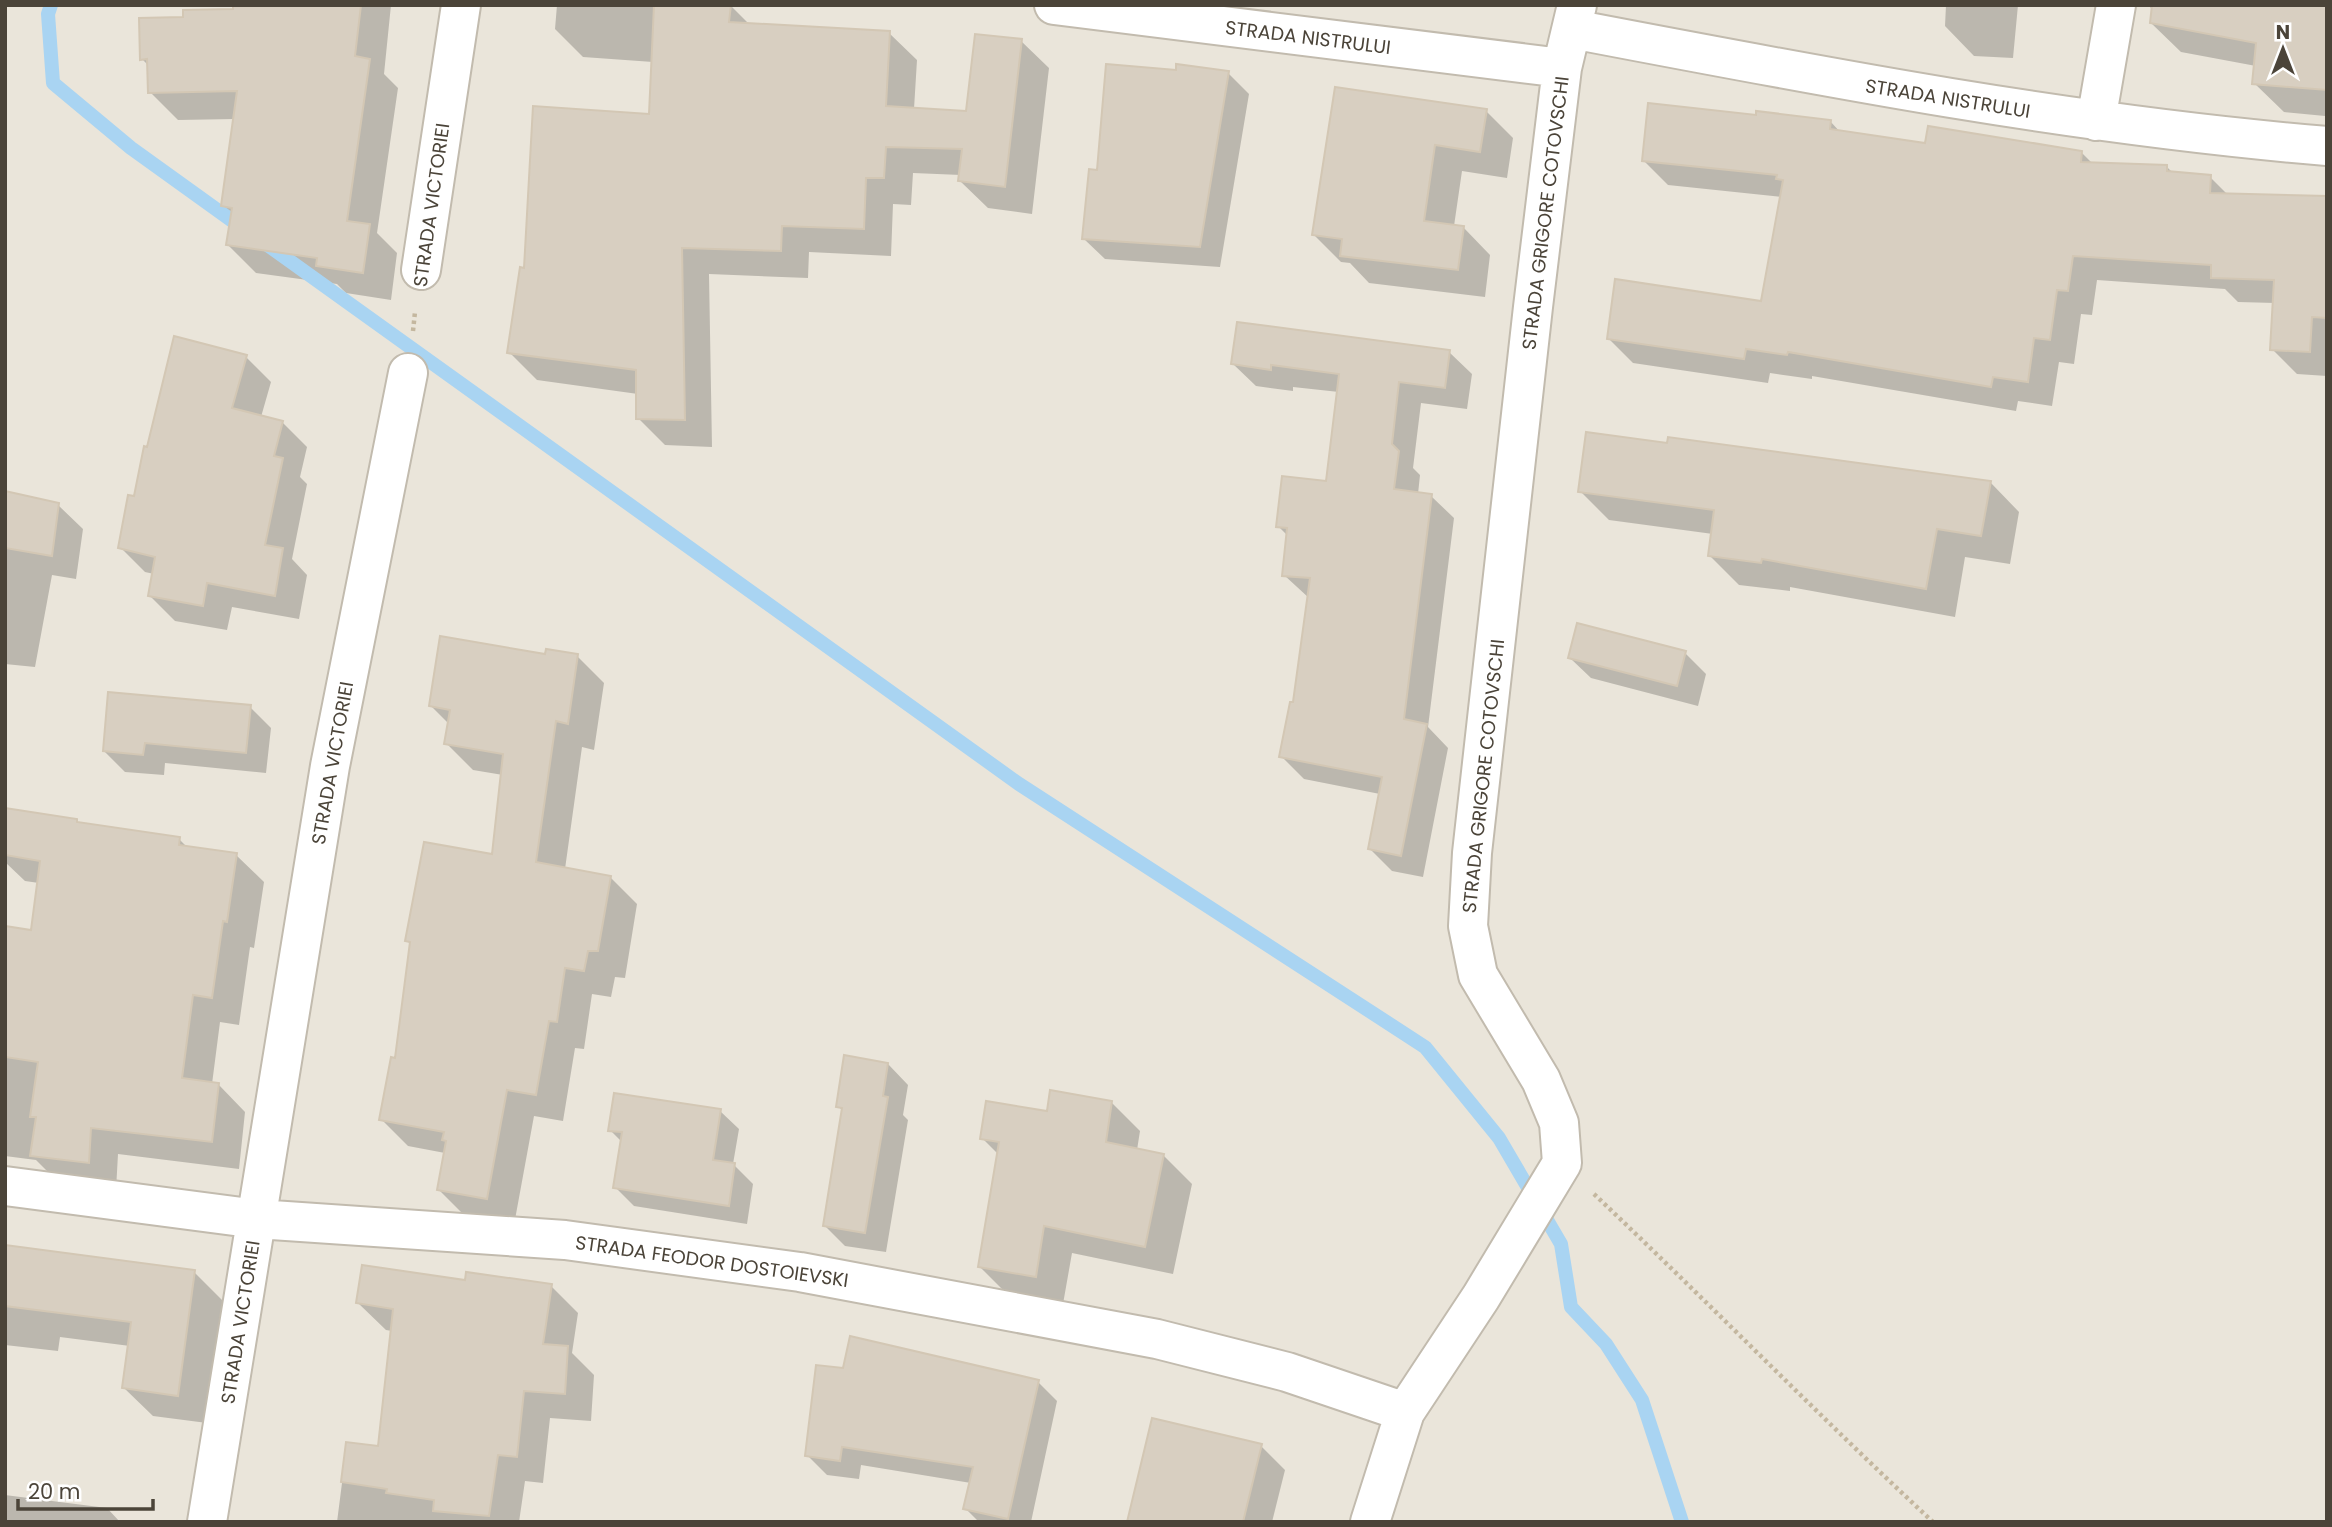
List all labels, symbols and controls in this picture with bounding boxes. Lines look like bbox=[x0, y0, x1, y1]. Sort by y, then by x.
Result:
street label: STRADA NISTRULUI bbox=[1224, 14, 1392, 61]
north arrow bbox=[2248, 14, 2318, 84]
text: N bbox=[2276, 19, 2290, 46]
street label: STRADA NISTRULUI bbox=[1864, 72, 2032, 125]
street label: STRADA GRIGORE COTOVSCHI bbox=[1515, 75, 1576, 351]
street label: STRADA VICTORIEI bbox=[407, 121, 456, 289]
street label: STRADA GRIGORE COTOVSCHI bbox=[1456, 638, 1511, 914]
street label: STRADA VICTORIEI bbox=[305, 679, 360, 847]
street label: STRADA FEODOR DOSTOIEVSKI bbox=[574, 1229, 850, 1294]
street label: STRADA VICTORIEI bbox=[214, 1238, 267, 1406]
scale bar bbox=[18, 1468, 152, 1512]
text: 20 m bbox=[28, 1477, 81, 1506]

